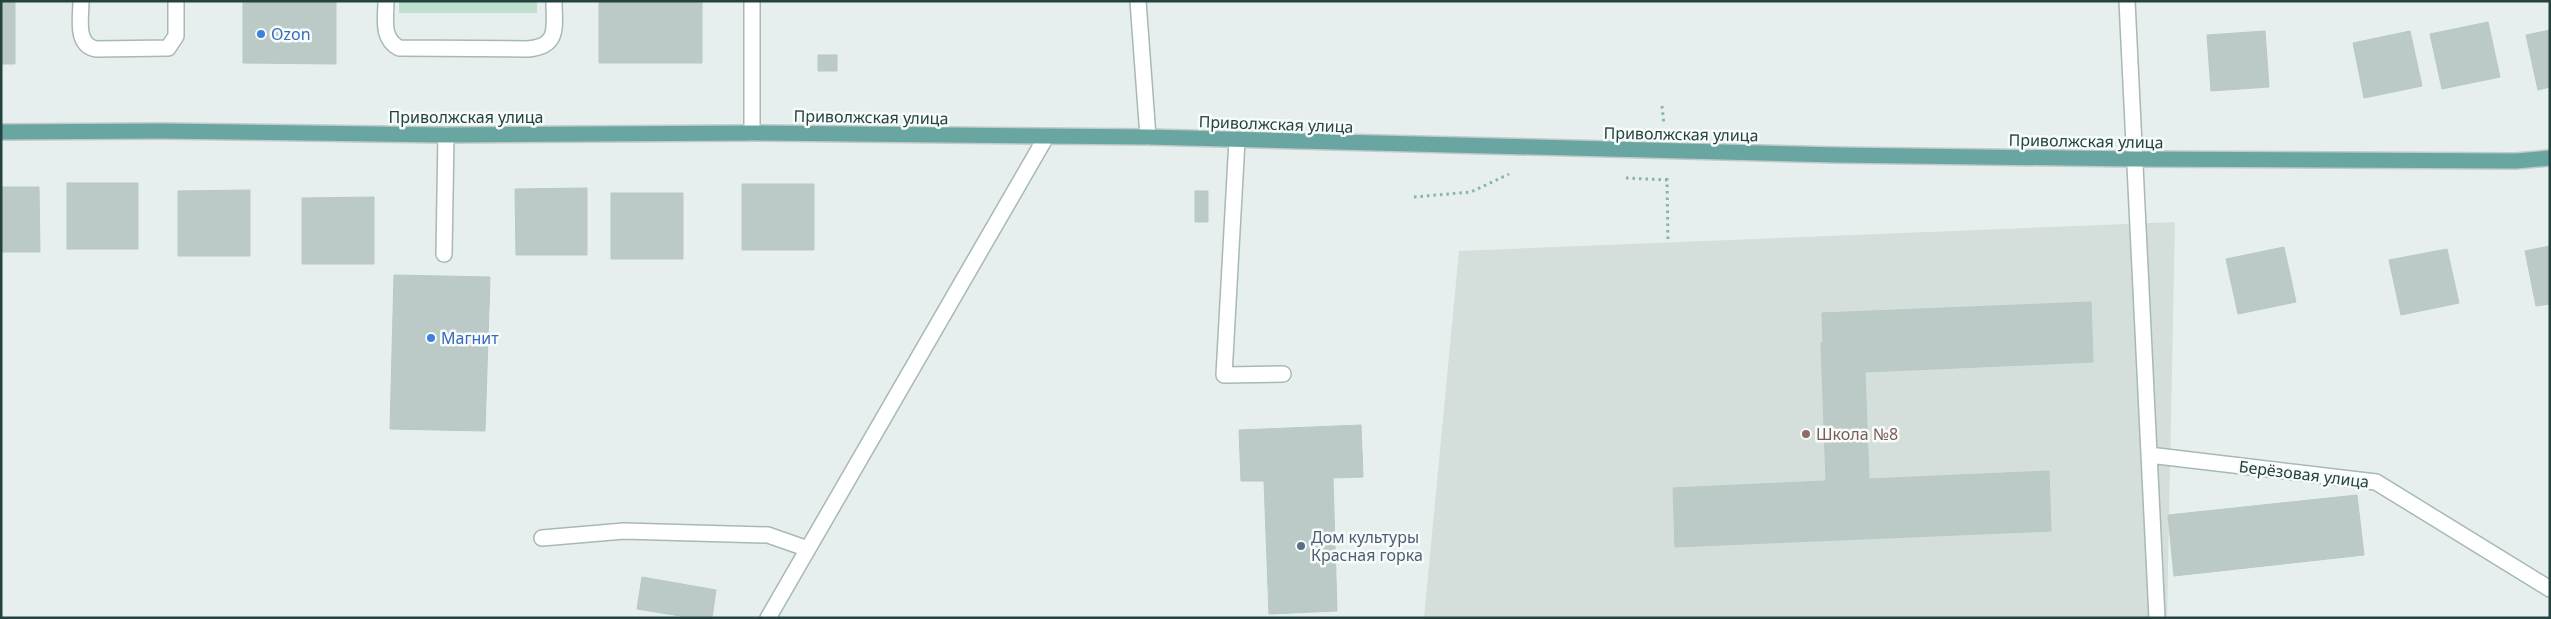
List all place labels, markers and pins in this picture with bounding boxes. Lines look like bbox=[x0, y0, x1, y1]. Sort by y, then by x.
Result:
place label: Ozon bbox=[271, 23, 311, 45]
marker: Ozon bbox=[255, 28, 267, 40]
place label: Магнит bbox=[441, 327, 499, 349]
marker: Магнит bbox=[425, 332, 437, 344]
place label: Школа №8 bbox=[1816, 423, 1898, 445]
marker: Школа №8 bbox=[1800, 428, 1812, 440]
place label: Дом культуры Красная горка bbox=[1311, 526, 1423, 566]
marker: Дом культуры Красная горка bbox=[1295, 540, 1307, 552]

